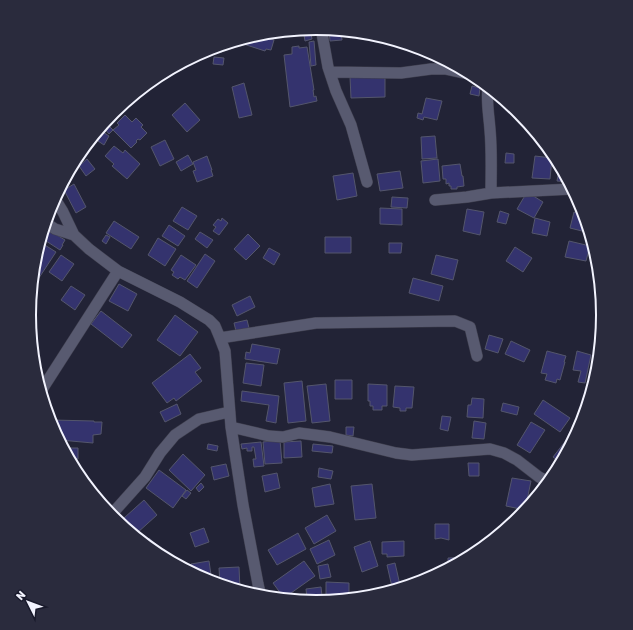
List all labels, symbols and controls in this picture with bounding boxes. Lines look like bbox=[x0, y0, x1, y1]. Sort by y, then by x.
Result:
north arrow bbox=[8, 582, 48, 622]
text: N bbox=[13, 588, 28, 603]

